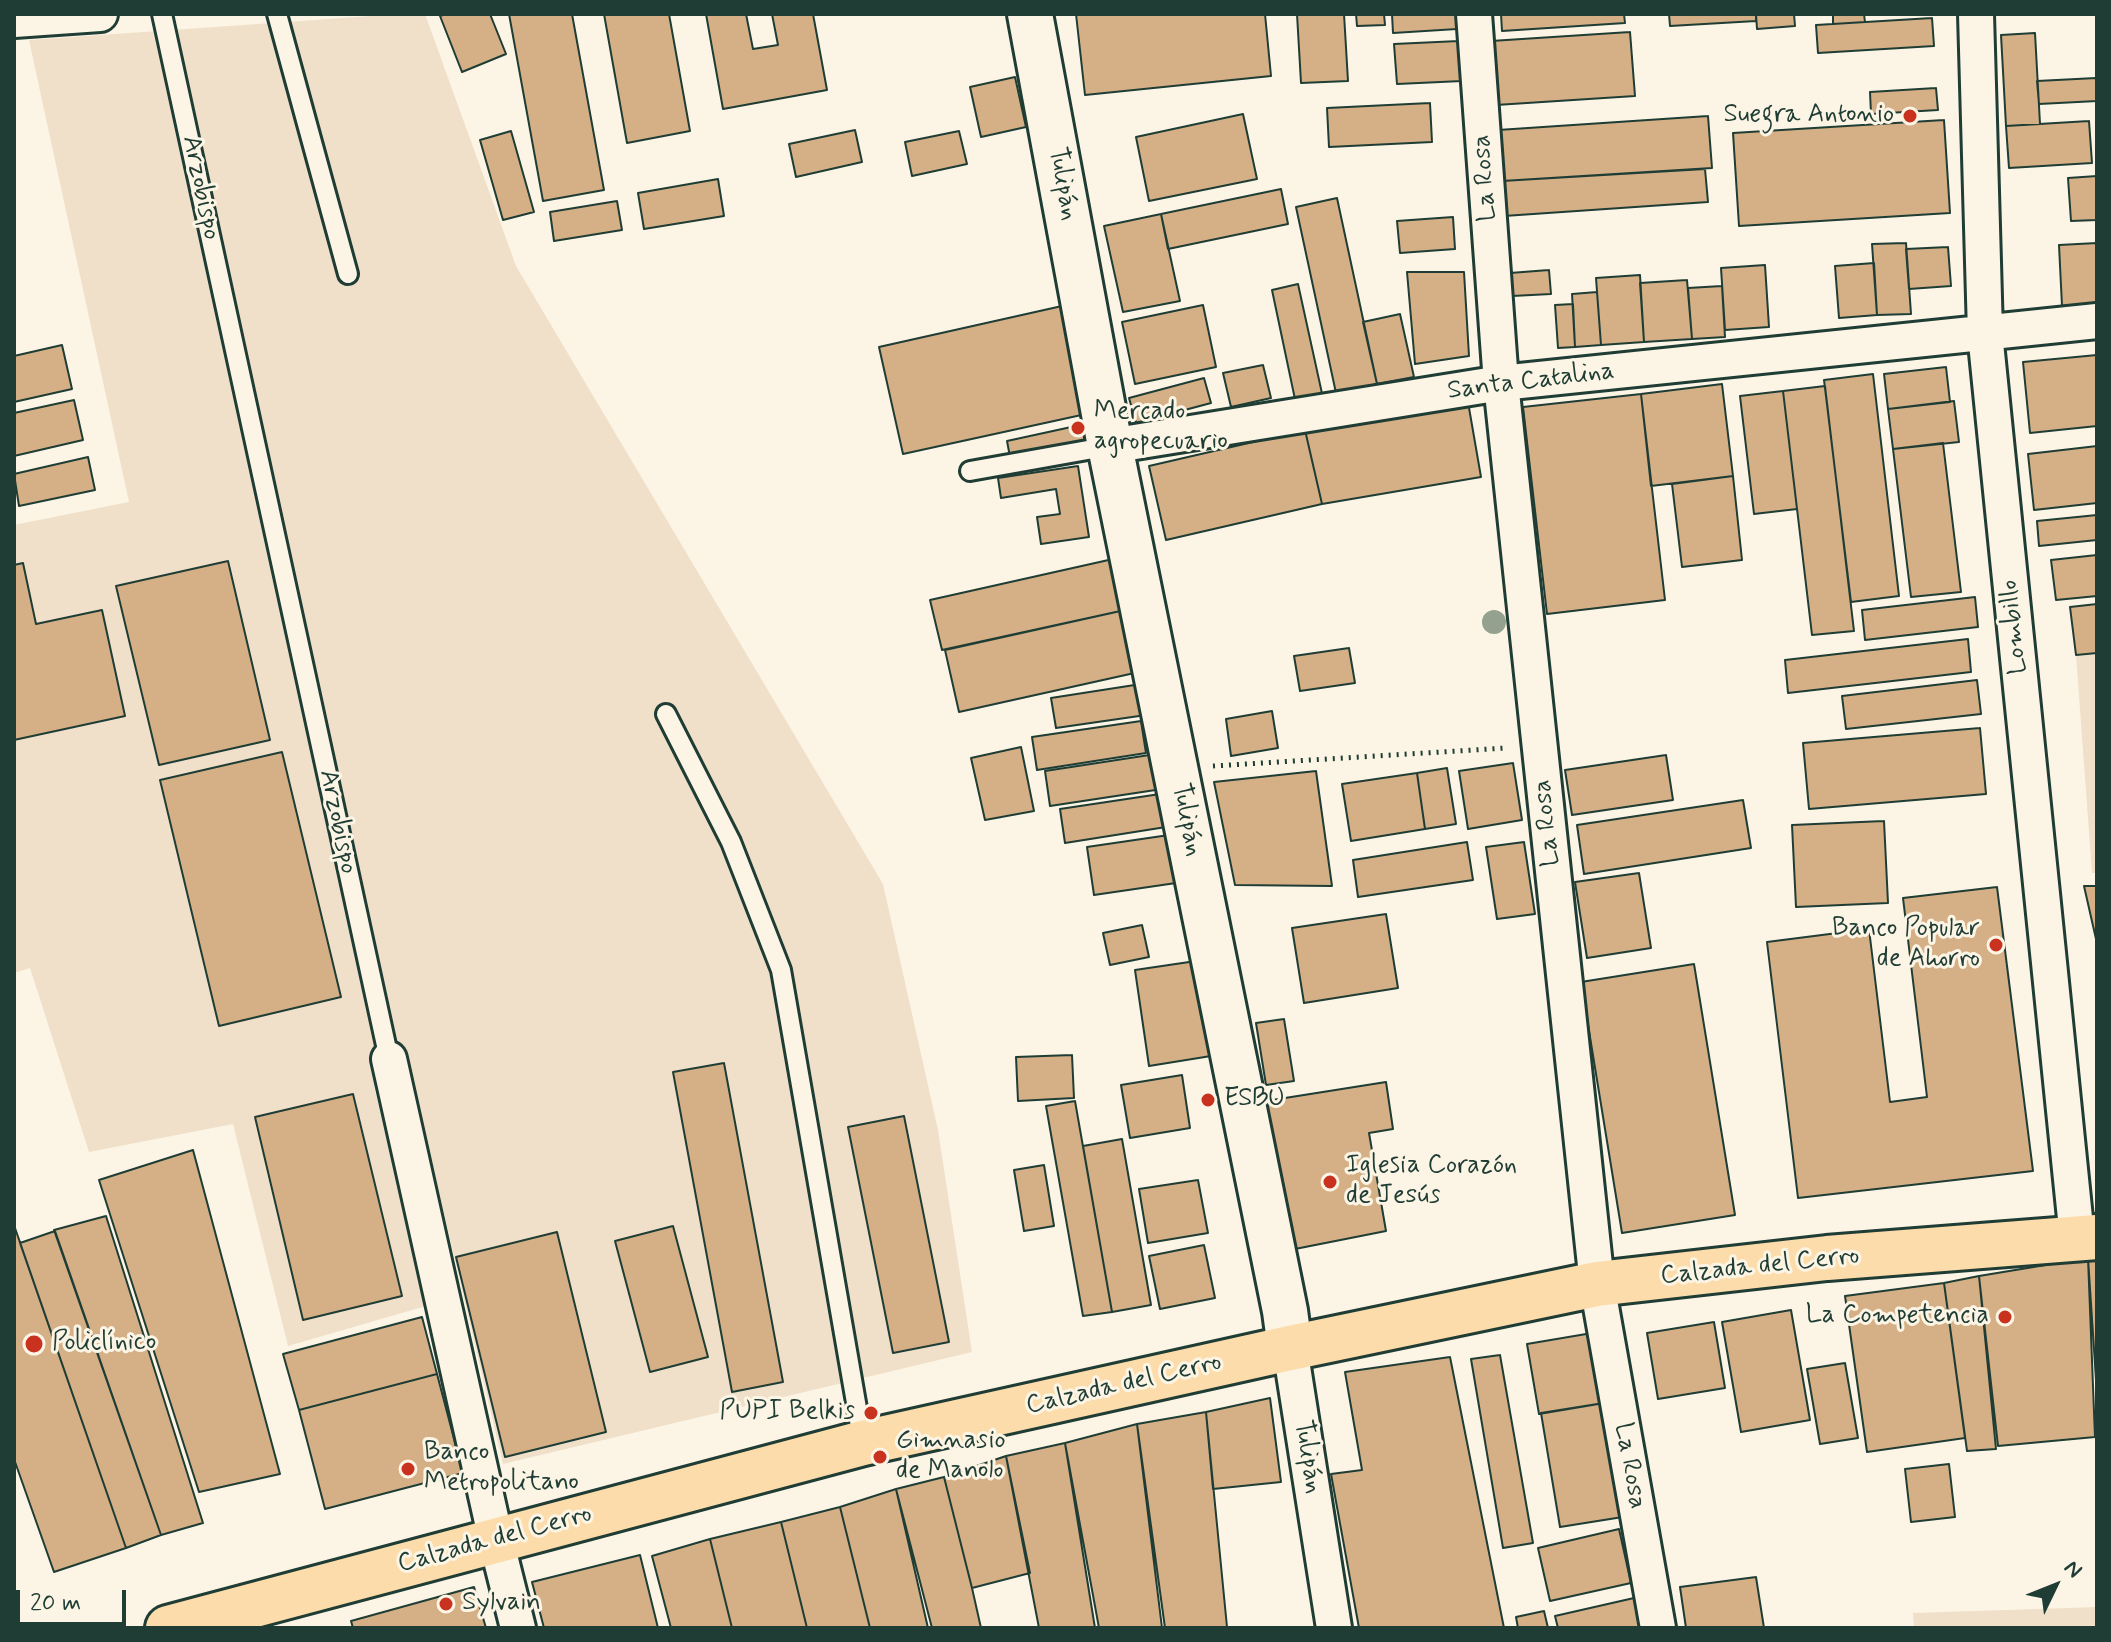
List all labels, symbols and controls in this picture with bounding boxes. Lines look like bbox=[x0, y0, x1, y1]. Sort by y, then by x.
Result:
place label: Suegra Antonio bbox=[1723, 100, 1894, 132]
marker: Suegra Antonio bbox=[1901, 107, 1919, 125]
street label: Arzobispo bbox=[174, 133, 226, 243]
street label: La Rosa bbox=[1467, 134, 1505, 222]
street label: Tulipán bbox=[1040, 145, 1084, 223]
street label: Santa Catalina bbox=[1446, 356, 1616, 408]
place label: Mercado agropecuario bbox=[1094, 397, 1228, 458]
marker: Mercado agropecuario bbox=[1069, 419, 1087, 437]
street label: Lombillo bbox=[1995, 578, 2035, 676]
street label: Arzobispo bbox=[311, 767, 363, 877]
street label: La Rosa bbox=[1528, 778, 1568, 868]
street label: Tulipán bbox=[1164, 781, 1208, 859]
place label: Banco Popular de Ahorro bbox=[1832, 914, 1980, 976]
marker: Banco Popular de Ahorro bbox=[1987, 936, 2005, 954]
place label: ESBU bbox=[1224, 1084, 1285, 1116]
marker: ESBU bbox=[1199, 1091, 1217, 1109]
place label: Iglesia Corazón de Jesús bbox=[1346, 1151, 1517, 1212]
marker: Iglesia Corazón de Jesús bbox=[1321, 1173, 1339, 1191]
street label: Calzada del Cerro bbox=[1659, 1241, 1861, 1293]
place label: La Competencia bbox=[1806, 1301, 1989, 1333]
marker: La Competencia bbox=[1996, 1308, 2014, 1326]
place label: Policlínico bbox=[52, 1328, 156, 1360]
marker: Policlínico bbox=[23, 1333, 45, 1355]
street label: Calzada del Cerro bbox=[1023, 1347, 1225, 1423]
place label: PUPI Belkis bbox=[720, 1397, 855, 1429]
marker: PUPI Belkis bbox=[862, 1404, 880, 1422]
street label: Tulipán bbox=[1286, 1418, 1328, 1496]
street label: La Rosa bbox=[1606, 1420, 1652, 1512]
place label: Gimnasio de Manolo bbox=[896, 1426, 1005, 1488]
place label: Banco Metropolitano bbox=[424, 1438, 579, 1500]
marker: Gimnasio de Manolo bbox=[871, 1448, 889, 1466]
marker: Banco Metropolitano bbox=[399, 1460, 417, 1478]
street label: Calzada del Cerro bbox=[395, 1499, 595, 1581]
north arrow bbox=[2015, 1546, 2095, 1626]
text: N bbox=[2057, 1555, 2088, 1585]
scale bar bbox=[20, 1574, 130, 1624]
text: 20 m bbox=[30, 1588, 81, 1619]
place label: Sylvain bbox=[462, 1588, 541, 1620]
marker: Sylvain bbox=[437, 1595, 455, 1613]

